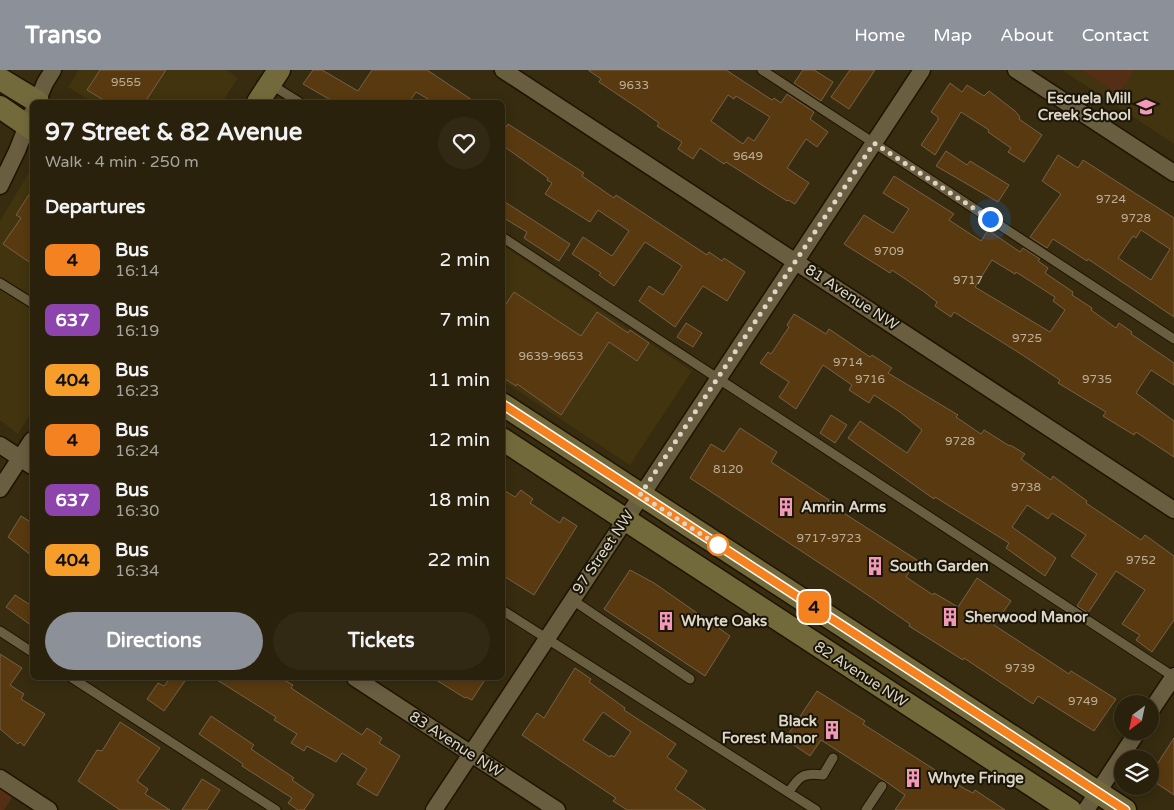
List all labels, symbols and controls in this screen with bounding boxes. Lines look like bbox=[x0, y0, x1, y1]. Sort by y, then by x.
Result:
text: Transo bbox=[25, 21, 102, 50]
text: Home bbox=[854, 24, 905, 46]
text: Map bbox=[933, 24, 972, 46]
text: About bbox=[1000, 24, 1054, 46]
text: Contact bbox=[1082, 24, 1149, 46]
house number: 9555 bbox=[111, 75, 141, 89]
house number: 9633 bbox=[619, 78, 649, 92]
place label: Escuela Mill Creek School bbox=[1038, 89, 1131, 124]
school or university icon: Escuela Mill Creek School bbox=[1135, 96, 1157, 118]
button: heart bbox=[438, 117, 490, 169]
text: 97 Street & 82 Avenue bbox=[45, 118, 302, 147]
house number: 9649 bbox=[733, 149, 763, 163]
text: Walk · 4 min · 250 m bbox=[45, 152, 199, 172]
house number: 9724 bbox=[1096, 192, 1127, 206]
text: Departures bbox=[45, 196, 145, 218]
your location bbox=[978, 207, 1003, 232]
house number: 9728 bbox=[1121, 211, 1151, 225]
text: Bus bbox=[115, 239, 149, 261]
house number: 9709 bbox=[874, 244, 904, 258]
text: 4 bbox=[67, 249, 78, 271]
text: 2 min bbox=[439, 249, 490, 271]
street label: 81 Avenue NW bbox=[802, 260, 902, 334]
text: 16:14 bbox=[115, 261, 159, 281]
house number: 9717 bbox=[953, 273, 983, 287]
text: Bus bbox=[115, 299, 149, 321]
text: 637 bbox=[56, 309, 89, 331]
text: 7 min bbox=[439, 309, 490, 331]
text: 16:19 bbox=[115, 321, 159, 341]
house number: 9725 bbox=[1012, 331, 1042, 345]
house number: 9639-9653 bbox=[518, 349, 584, 363]
house number: 9714 bbox=[833, 355, 864, 369]
text: Bus bbox=[115, 359, 149, 381]
text: 404 bbox=[56, 369, 89, 391]
text: 11 min bbox=[427, 369, 490, 391]
house number: 9716 bbox=[855, 372, 885, 386]
house number: 9735 bbox=[1082, 372, 1112, 386]
text: 16:23 bbox=[115, 381, 159, 401]
text: Bus bbox=[115, 419, 149, 441]
text: 4 bbox=[67, 429, 78, 451]
text: 12 min bbox=[427, 429, 490, 451]
house number: 9728 bbox=[945, 434, 975, 448]
text: 16:24 bbox=[115, 441, 159, 461]
house number: 8120 bbox=[713, 462, 744, 476]
text: Bus bbox=[115, 479, 149, 501]
house number: 9738 bbox=[1011, 480, 1041, 494]
text: 637 bbox=[56, 489, 89, 511]
text: 18 min bbox=[427, 489, 490, 511]
building icon: Amrin Arms bbox=[775, 496, 797, 518]
place label: Amrin Arms bbox=[801, 498, 886, 516]
text: 16:30 bbox=[115, 501, 159, 521]
street label: 97 Street NW bbox=[568, 507, 638, 597]
house number: 9717-9723 bbox=[797, 531, 861, 545]
unlabelled marker bbox=[707, 534, 729, 556]
text: Bus bbox=[115, 539, 149, 561]
text: 404 bbox=[56, 549, 89, 571]
text: 22 min bbox=[427, 549, 490, 571]
house number: 9752 bbox=[1126, 553, 1156, 567]
building icon: South Garden bbox=[864, 555, 886, 577]
place label: South Garden bbox=[890, 557, 989, 575]
text: 16:34 bbox=[115, 561, 159, 581]
line badge: 4 bbox=[798, 591, 830, 623]
text: 4 bbox=[808, 596, 820, 618]
building icon: Sherwood Manor bbox=[939, 606, 961, 628]
place label: Sherwood Manor bbox=[965, 608, 1088, 626]
building icon: Whyte Oaks bbox=[655, 610, 677, 632]
button: Directions bbox=[45, 612, 263, 670]
button: Tickets bbox=[273, 612, 490, 670]
place label: Whyte Oaks bbox=[681, 612, 767, 631]
street label: 82 Avenue NW bbox=[811, 637, 911, 711]
house number: 9739 bbox=[1005, 661, 1035, 675]
house number: 9749 bbox=[1068, 694, 1098, 708]
north arrow bbox=[1114, 695, 1159, 740]
map controls bbox=[1114, 695, 1159, 795]
street label: 83 Avenue NW bbox=[406, 707, 506, 781]
place label: Black Forest Manor bbox=[722, 712, 817, 747]
building icon: Black Forest Manor bbox=[821, 719, 843, 741]
button: layers bbox=[1114, 750, 1159, 795]
building icon: Whyte Fringe bbox=[902, 767, 924, 789]
place label: Whyte Fringe bbox=[928, 769, 1024, 788]

